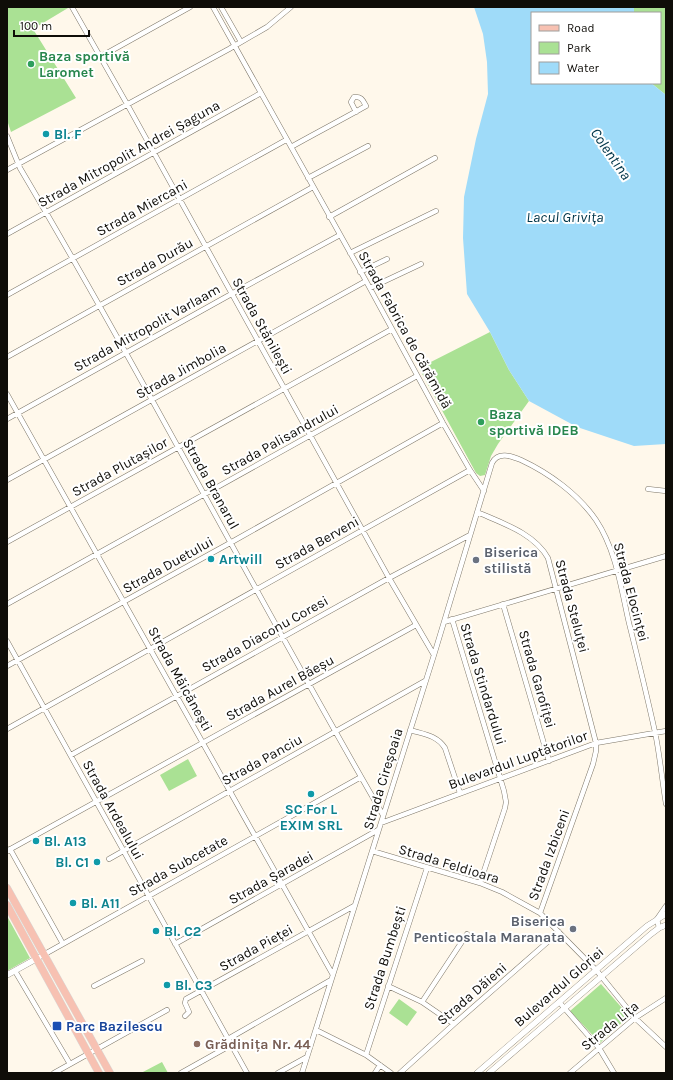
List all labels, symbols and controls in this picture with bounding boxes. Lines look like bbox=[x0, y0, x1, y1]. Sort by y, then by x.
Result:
scale bar bbox=[14, 12, 89, 38]
legend bbox=[531, 12, 661, 84]
text: 100 m bbox=[20, 19, 52, 33]
text: Road bbox=[567, 21, 595, 35]
text: Park bbox=[567, 41, 592, 55]
place label: Baza sportivă Laromet bbox=[39, 48, 130, 81]
marker: Baza sportivă Laromet bbox=[26, 59, 36, 69]
text: Water bbox=[567, 61, 600, 75]
street label: Strada Mitropolit Andrei Șaguna bbox=[35, 97, 223, 211]
water label: Colentina bbox=[587, 125, 635, 183]
place label: Bl. F bbox=[54, 126, 82, 143]
marker: Bl. F bbox=[41, 129, 51, 139]
street label: Strada Miercani bbox=[93, 176, 191, 240]
water label: Lacul Grivița bbox=[526, 208, 604, 226]
street label: Strada Durău bbox=[114, 234, 196, 290]
street label: Strada Fabrica de Cărămidă bbox=[355, 248, 455, 412]
street label: Strada Stănilești bbox=[228, 275, 296, 377]
street label: Strada Mitropolit Varlaam bbox=[71, 281, 223, 375]
street label: Strada Jimbolia bbox=[133, 339, 229, 403]
street label: Strada Palisandrului bbox=[218, 401, 342, 479]
place label: Baza sportivă IDEB bbox=[489, 406, 579, 439]
marker: Baza sportivă IDEB bbox=[476, 417, 486, 427]
street label: Strada Plutașilor bbox=[69, 433, 172, 500]
street label: Strada Branarul bbox=[179, 436, 243, 532]
street label: Strada Berveni bbox=[272, 513, 362, 573]
street label: Strada Duetului bbox=[120, 533, 216, 597]
street label: Strada Elocinței bbox=[610, 541, 652, 643]
place label: Biserica stilistă bbox=[484, 544, 538, 577]
place label: Artwill bbox=[219, 551, 263, 568]
marker: Artwill bbox=[206, 554, 216, 564]
marker: Biserica stilistă bbox=[471, 555, 481, 565]
street label: Strada Steluței bbox=[551, 558, 593, 654]
street label: Strada Diaconu Coresi bbox=[199, 592, 331, 676]
street label: Strada Stindardului bbox=[456, 621, 510, 747]
street label: Strada Măicănești bbox=[144, 624, 216, 734]
street label: Strada Garofiței bbox=[515, 628, 559, 730]
street label: Strada Aurel Băeșu bbox=[223, 651, 337, 725]
street label: Strada Cireșoaia bbox=[359, 726, 407, 832]
street label: Bulevardul Luptătorilor bbox=[446, 727, 591, 793]
street label: Strada Panciu bbox=[219, 731, 305, 789]
street label: Strada Ardealului bbox=[79, 757, 147, 863]
marker: SC For L EXIM SRL bbox=[306, 789, 316, 799]
place label: SC For L EXIM SRL bbox=[280, 801, 342, 834]
street label: Strada Izbiceni bbox=[525, 807, 573, 903]
street label: Strada Subcetate bbox=[125, 832, 231, 900]
place label: Bl. A13 bbox=[44, 833, 86, 850]
marker: Bl. A13 bbox=[31, 836, 41, 846]
street label: Strada Feldioara bbox=[397, 841, 501, 887]
street label: Strada Șaradei bbox=[226, 848, 316, 908]
place label: Bl. C1 bbox=[55, 854, 89, 871]
marker: Bl. C1 bbox=[92, 857, 102, 867]
place label: Bl. A11 bbox=[81, 895, 120, 912]
marker: Bl. A11 bbox=[68, 898, 78, 908]
street label: Strada Bumbești bbox=[360, 904, 410, 1012]
place label: Biserica Penticostala Maranata bbox=[413, 913, 565, 946]
street label: Strada Pieței bbox=[216, 921, 296, 975]
place label: Bl. C2 bbox=[164, 923, 201, 940]
marker: Biserica Penticostala Maranata bbox=[568, 924, 578, 934]
marker: Bl. C2 bbox=[151, 926, 161, 936]
street label: Bulevardul Gloriei bbox=[511, 943, 607, 1031]
street label: Strada Dăieni bbox=[434, 959, 510, 1029]
place label: Bl. C3 bbox=[175, 977, 212, 994]
marker: Bl. C3 bbox=[162, 980, 172, 990]
street label: Strada Lița bbox=[578, 998, 642, 1054]
place label: Parc Bazilescu bbox=[66, 1018, 163, 1035]
marker: Parc Bazilescu bbox=[51, 1020, 63, 1032]
place label: Grădinița Nr. 44 bbox=[205, 1036, 311, 1053]
marker: Grădinița Nr. 44 bbox=[192, 1039, 202, 1049]

